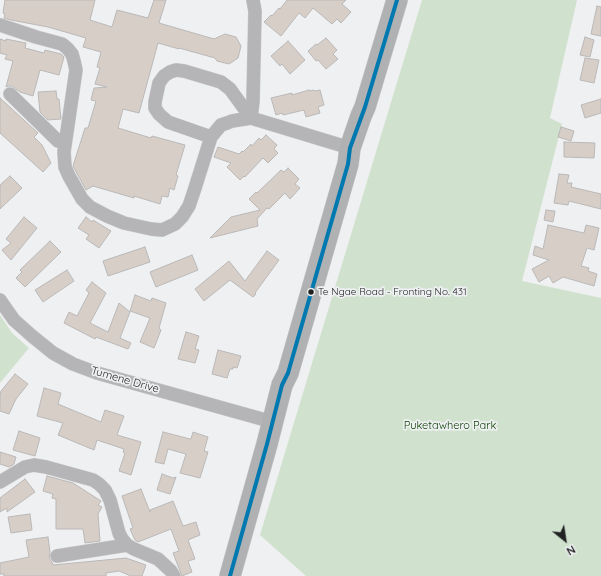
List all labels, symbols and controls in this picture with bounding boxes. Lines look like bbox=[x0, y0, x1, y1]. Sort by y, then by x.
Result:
place label: Te Ngae Road - Fronting No. 431 bbox=[318, 286, 467, 298]
marker: Te Ngae Road - Fronting No. 431 bbox=[306, 287, 316, 297]
street label: Tumene Drive bbox=[90, 364, 160, 396]
park label: Puketawhero Park bbox=[404, 419, 496, 433]
north arrow bbox=[545, 520, 585, 560]
text: N bbox=[564, 542, 578, 558]

